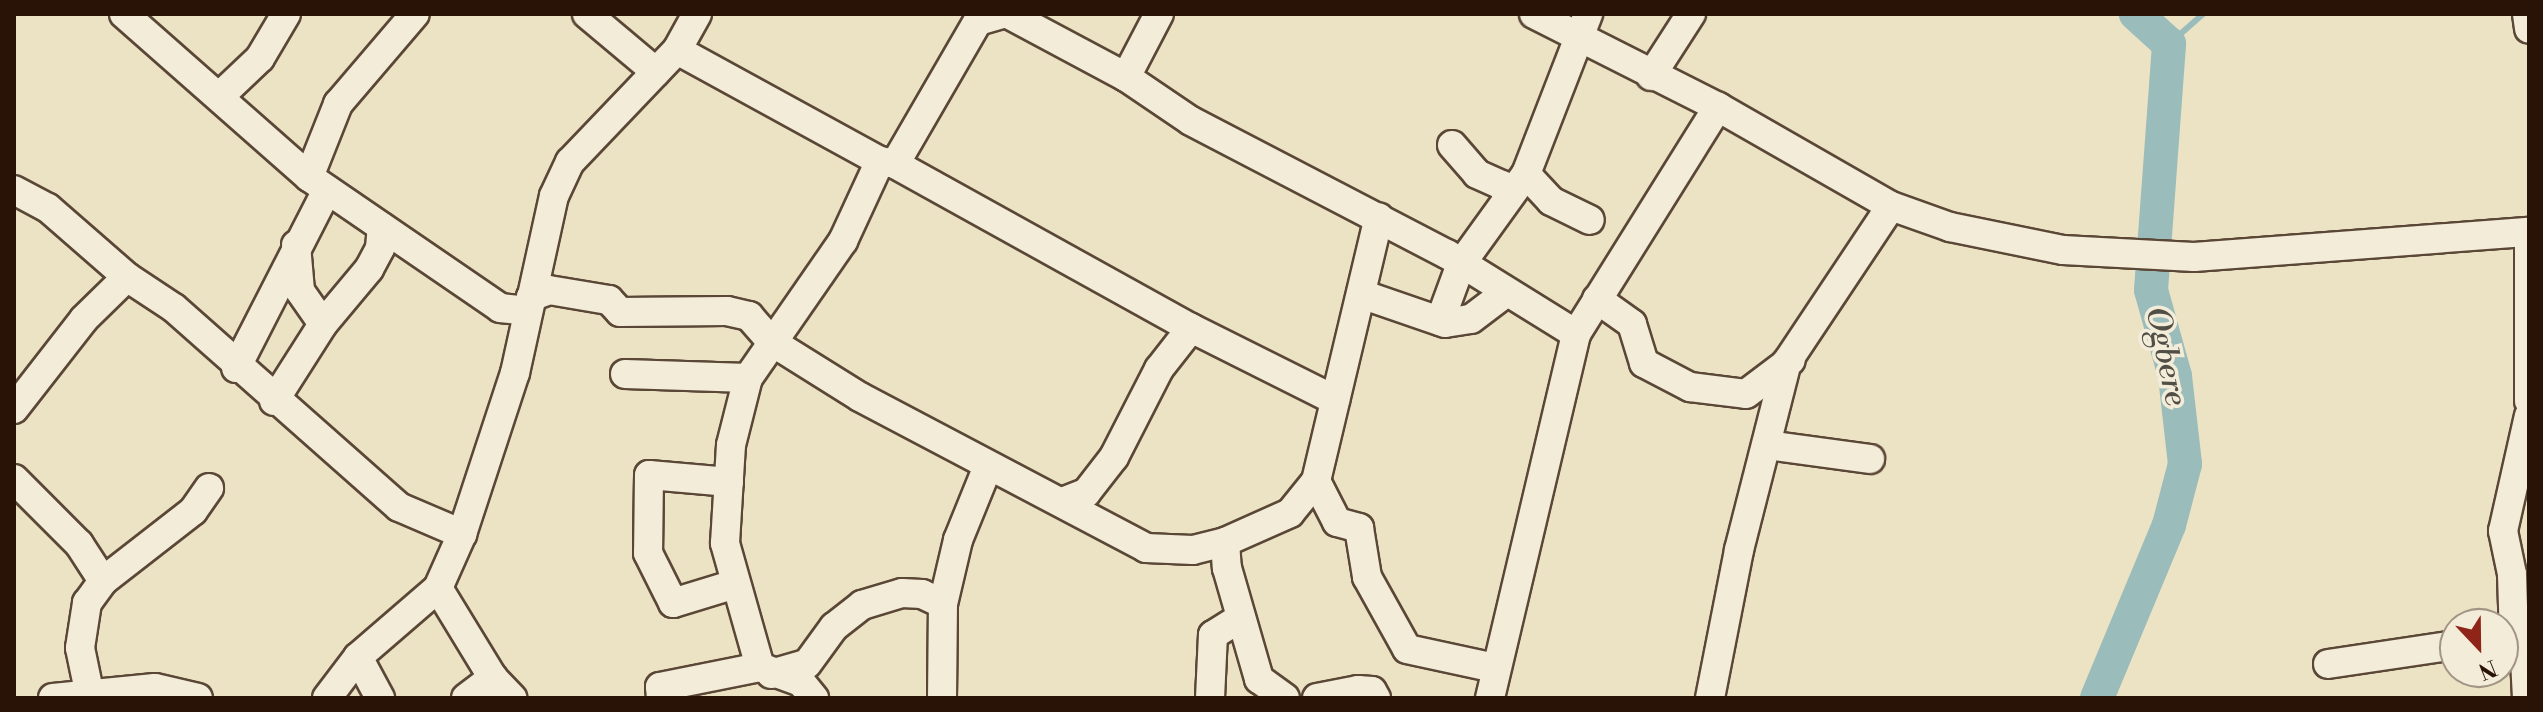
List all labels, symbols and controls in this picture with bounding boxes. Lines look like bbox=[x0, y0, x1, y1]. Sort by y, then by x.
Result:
water label: Ogbere bbox=[2137, 303, 2195, 409]
north arrow bbox=[2439, 608, 2519, 688]
text: N bbox=[2474, 653, 2501, 685]

